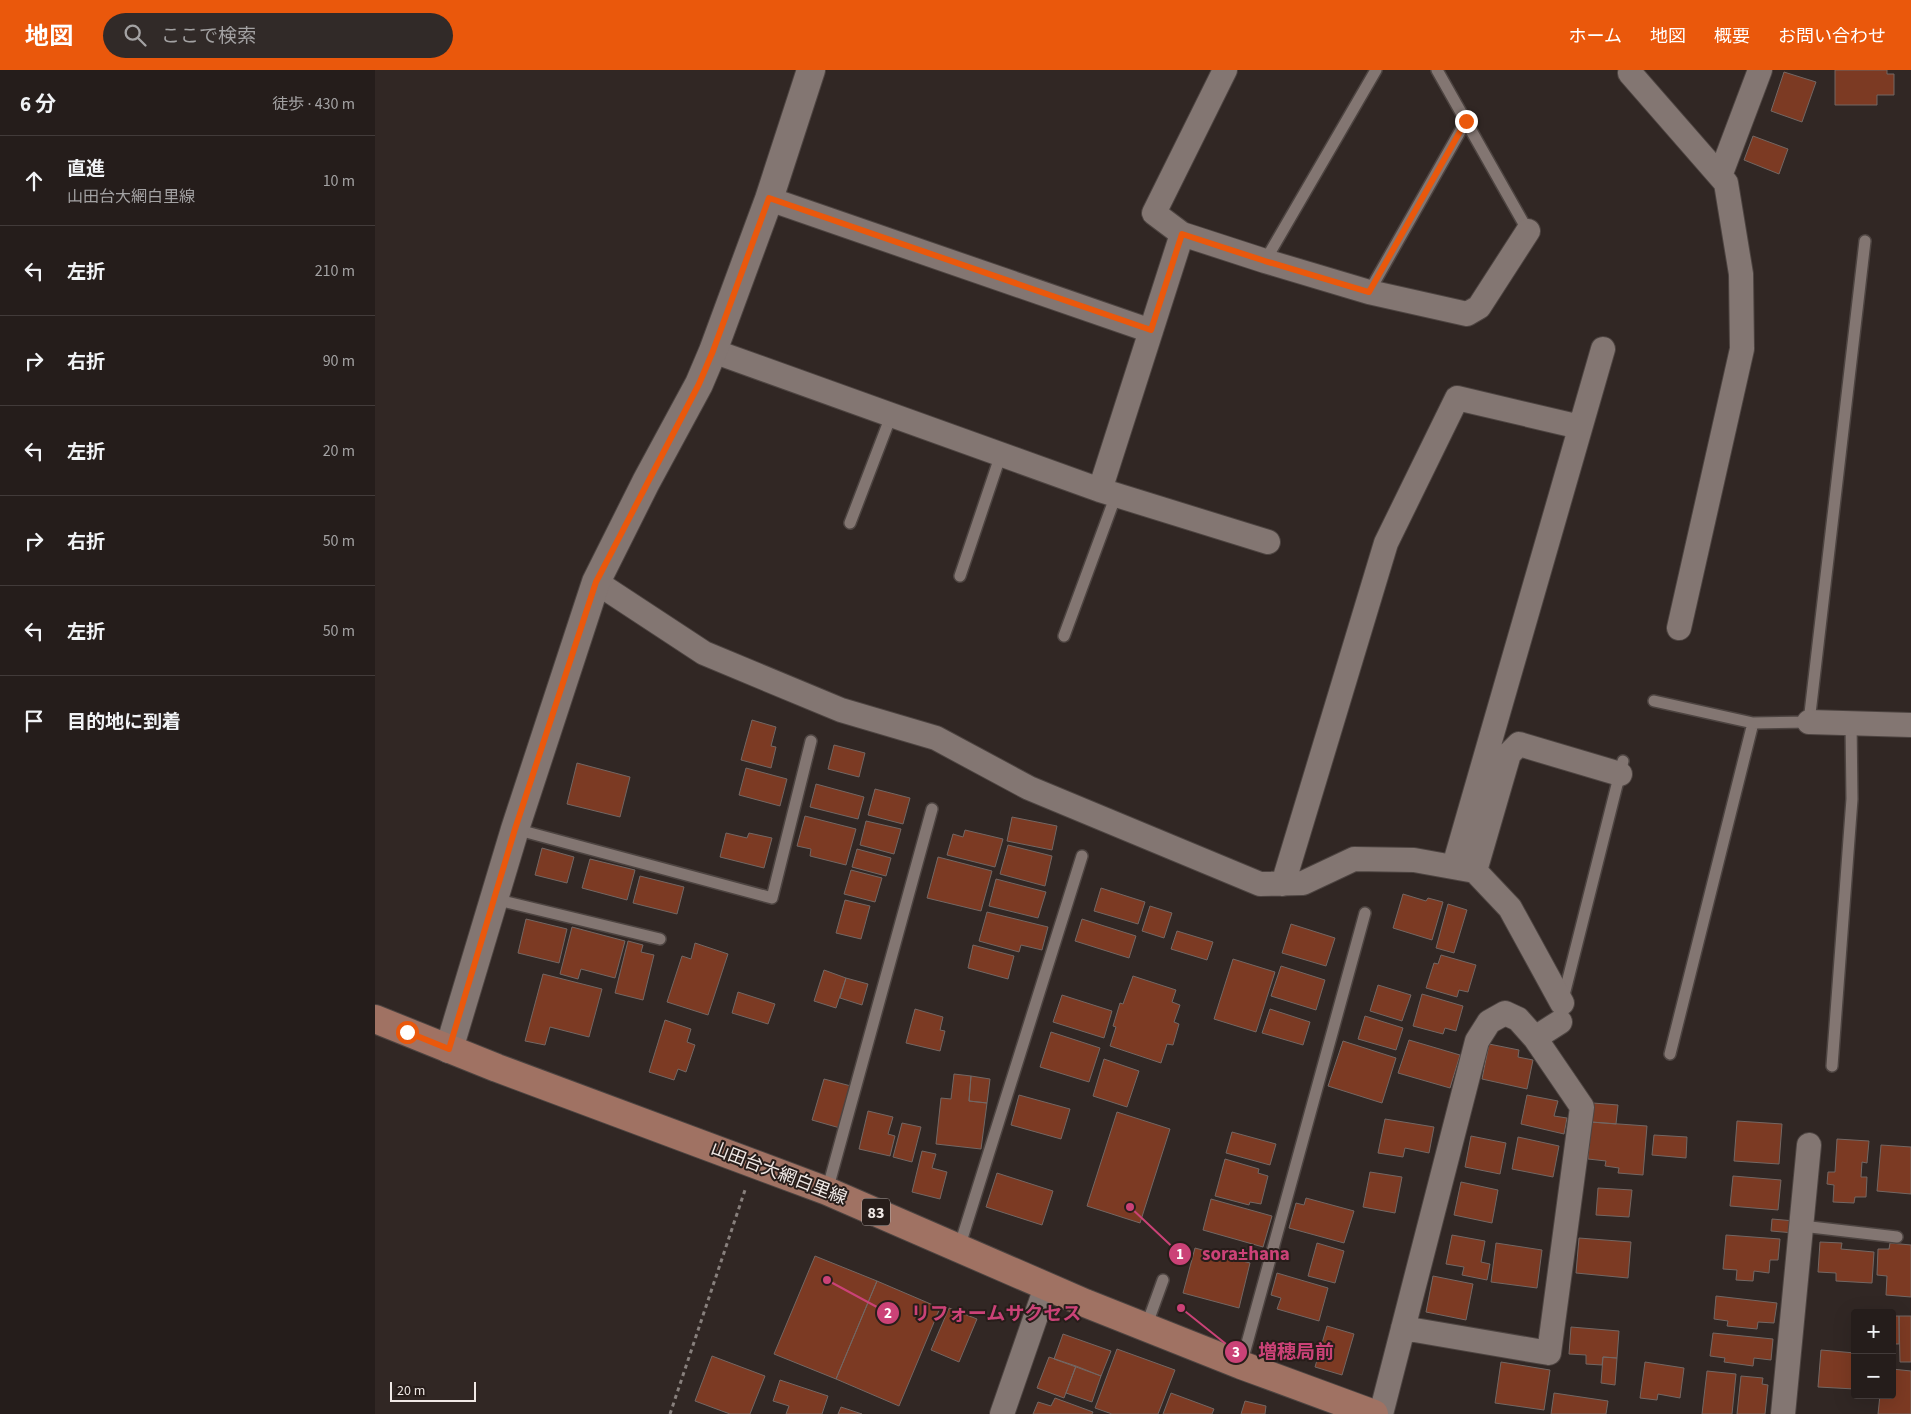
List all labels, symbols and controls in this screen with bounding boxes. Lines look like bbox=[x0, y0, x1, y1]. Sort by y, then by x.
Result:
search box bbox=[103, 13, 453, 58]
text: 地図 bbox=[25, 19, 73, 54]
icon: search bbox=[121, 21, 149, 49]
text: ここで検索 bbox=[161, 23, 256, 50]
text: ホーム bbox=[1569, 24, 1622, 49]
text: 地図 bbox=[1650, 24, 1686, 49]
text: 概要 bbox=[1714, 24, 1750, 49]
text: お問い合わせ bbox=[1778, 24, 1886, 49]
text: 6 分 bbox=[20, 89, 56, 119]
text: 徒歩 · 430 m bbox=[272, 93, 355, 115]
route end bbox=[1455, 110, 1478, 133]
text: 直進 bbox=[67, 156, 105, 183]
icon: ahead bbox=[20, 167, 48, 195]
text: 10 m bbox=[323, 170, 355, 192]
text: 山田台大網白里線 bbox=[67, 186, 195, 208]
icon: left bbox=[20, 257, 48, 285]
text: 左折 bbox=[67, 259, 105, 286]
text: 210 m bbox=[315, 260, 355, 282]
icon: right bbox=[20, 347, 48, 375]
text: 右折 bbox=[67, 349, 105, 376]
text: 90 m bbox=[323, 350, 355, 372]
icon: left bbox=[20, 437, 48, 465]
text: 左折 bbox=[67, 439, 105, 466]
text: 20 m bbox=[323, 440, 355, 462]
icon: right bbox=[20, 527, 48, 555]
text: 右折 bbox=[67, 529, 105, 556]
text: 50 m bbox=[323, 530, 355, 552]
icon: left bbox=[20, 617, 48, 645]
text: 左折 bbox=[67, 619, 105, 646]
text: 50 m bbox=[323, 620, 355, 642]
icon: arrive bbox=[20, 707, 48, 735]
text: 目的地に到着 bbox=[67, 709, 181, 736]
route start bbox=[396, 1021, 419, 1044]
street label: 山田台大網白里線 bbox=[707, 1136, 851, 1211]
road number: 83 bbox=[862, 1198, 890, 1226]
callout: sora±hana bbox=[1167, 1237, 1300, 1271]
text: sora±hana bbox=[1202, 1241, 1290, 1268]
text: 1 bbox=[1176, 1244, 1184, 1265]
callout: リフォームサクセス bbox=[876, 1296, 1092, 1330]
text: リフォームサクセス bbox=[911, 1301, 1081, 1328]
text: 2 bbox=[884, 1303, 892, 1324]
map controls bbox=[1851, 1309, 1896, 1399]
button: + bbox=[1851, 1309, 1896, 1354]
callout: 増穂局前 bbox=[1223, 1335, 1344, 1369]
text: 増穂局前 bbox=[1258, 1339, 1334, 1366]
text: 3 bbox=[1232, 1342, 1240, 1363]
button: − bbox=[1851, 1354, 1896, 1399]
scale bar bbox=[390, 1379, 476, 1402]
text: 20 m bbox=[397, 1381, 425, 1401]

